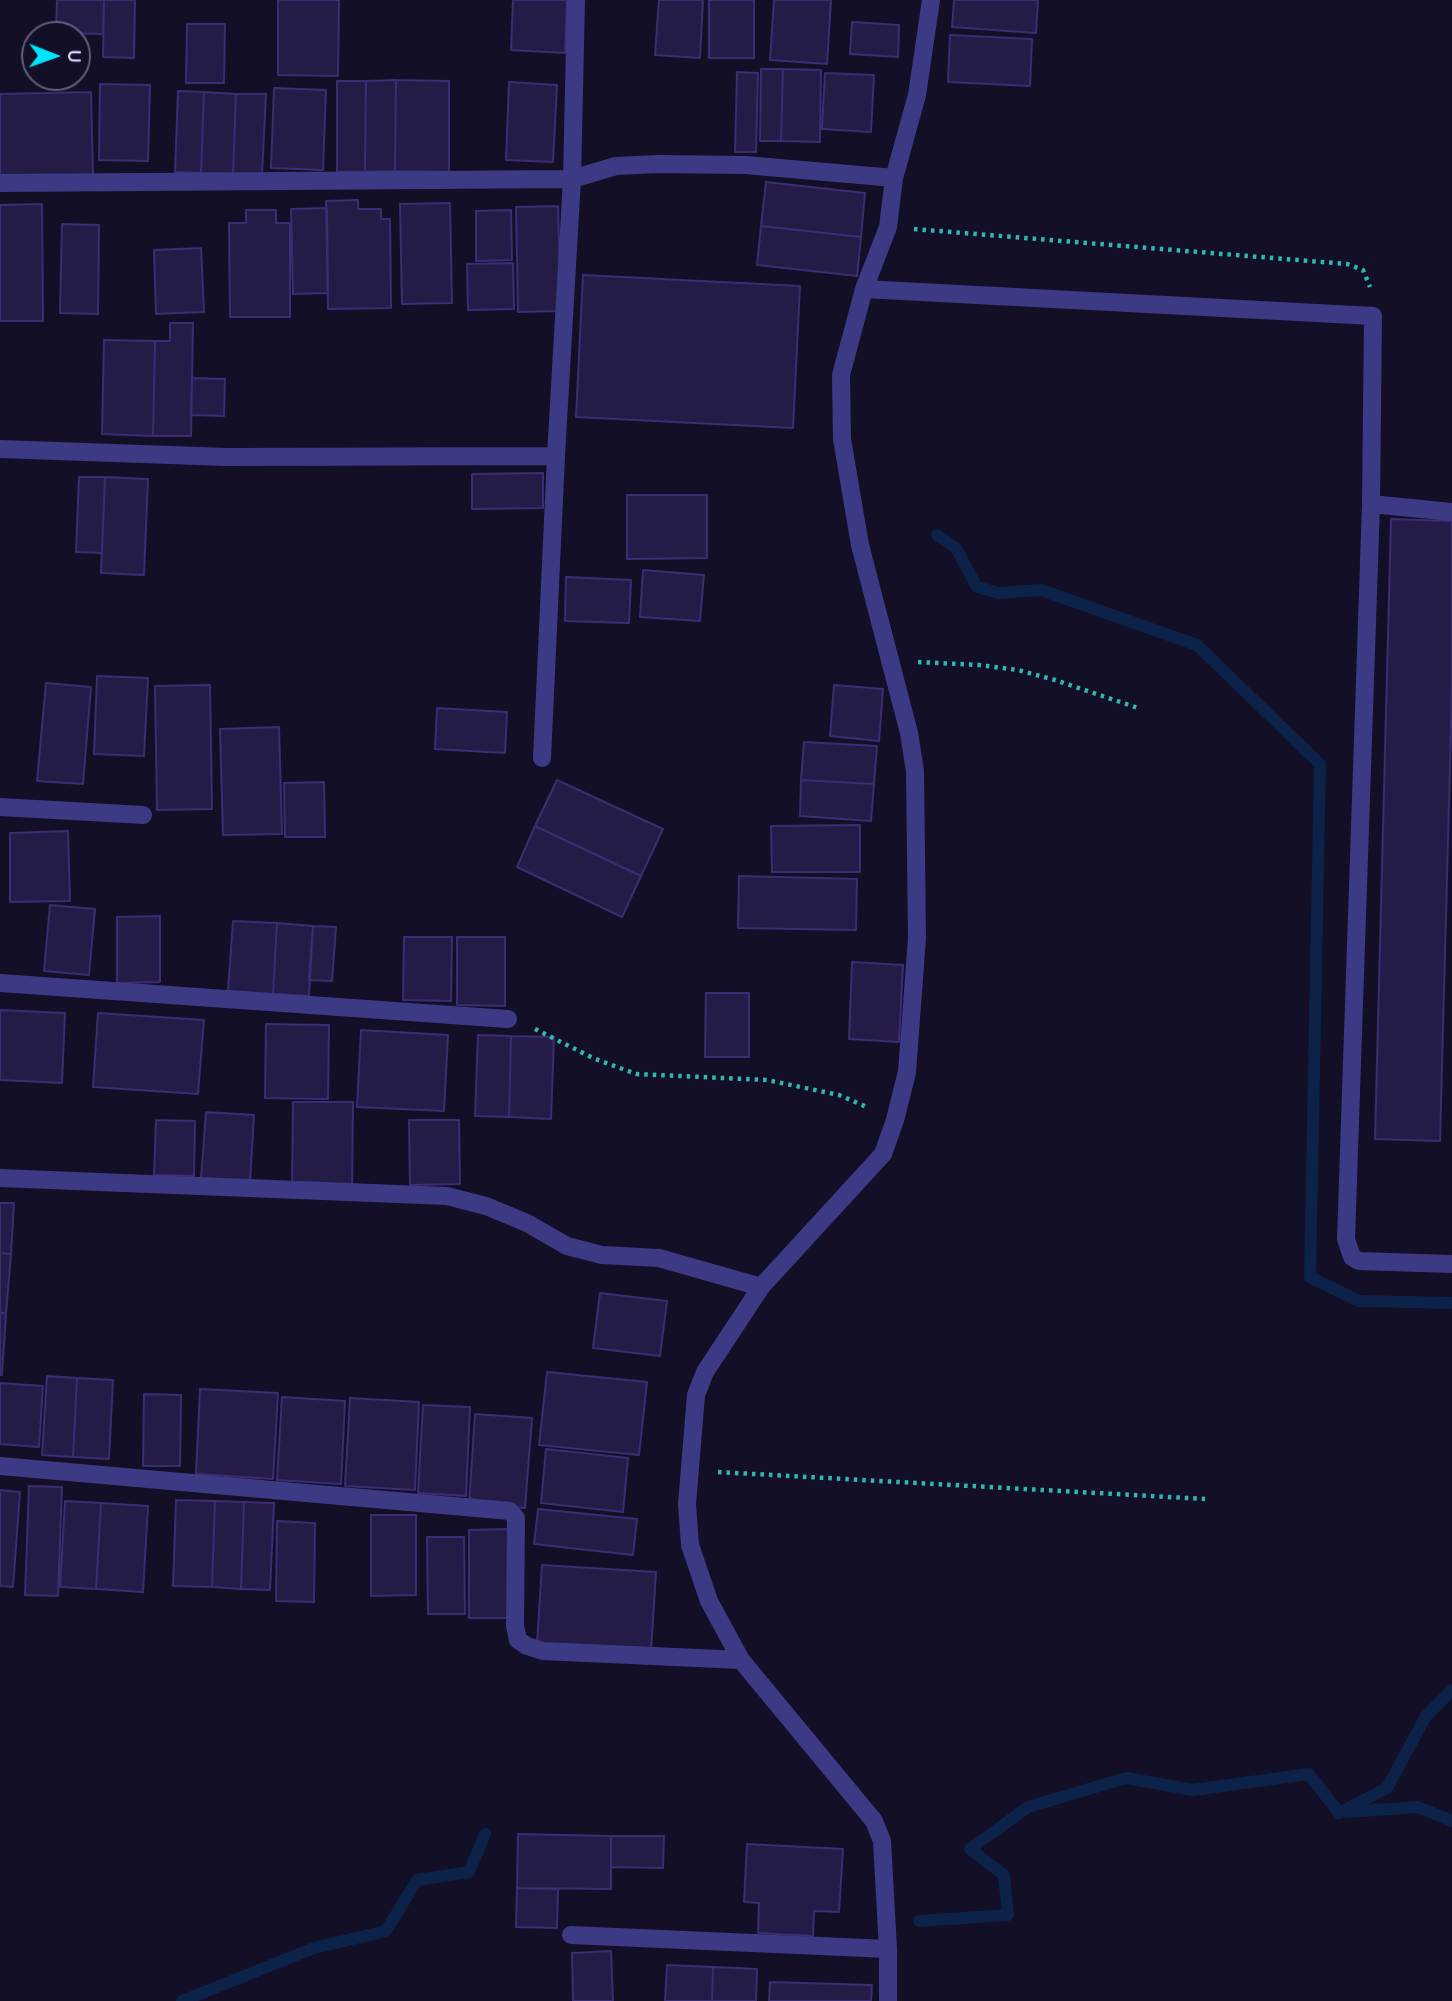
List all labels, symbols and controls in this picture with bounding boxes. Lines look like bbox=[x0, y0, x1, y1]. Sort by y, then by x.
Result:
north arrow bbox=[21, 21, 91, 91]
text: U bbox=[63, 49, 87, 63]

